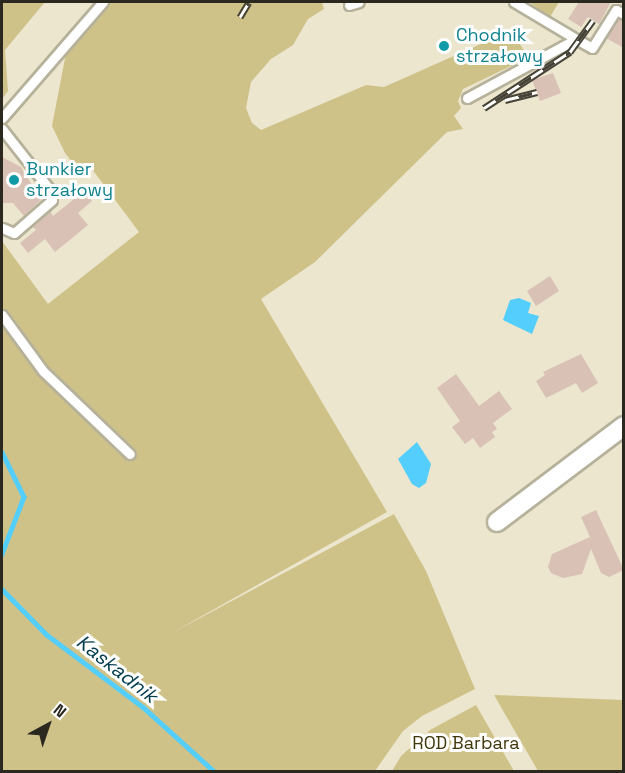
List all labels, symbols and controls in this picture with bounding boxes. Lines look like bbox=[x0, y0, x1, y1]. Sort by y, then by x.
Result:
place label: Chodnik strzałowy bbox=[456, 25, 543, 68]
marker: Chodnik strzałowy bbox=[437, 39, 451, 53]
place label: Bunkier strzałowy bbox=[26, 159, 113, 201]
marker: Bunkier strzałowy bbox=[7, 173, 21, 187]
water label: Kaskadnik bbox=[72, 630, 162, 708]
north arrow bbox=[18, 695, 78, 755]
text: N bbox=[49, 699, 71, 722]
park label: ROD Barbara bbox=[412, 732, 520, 754]

